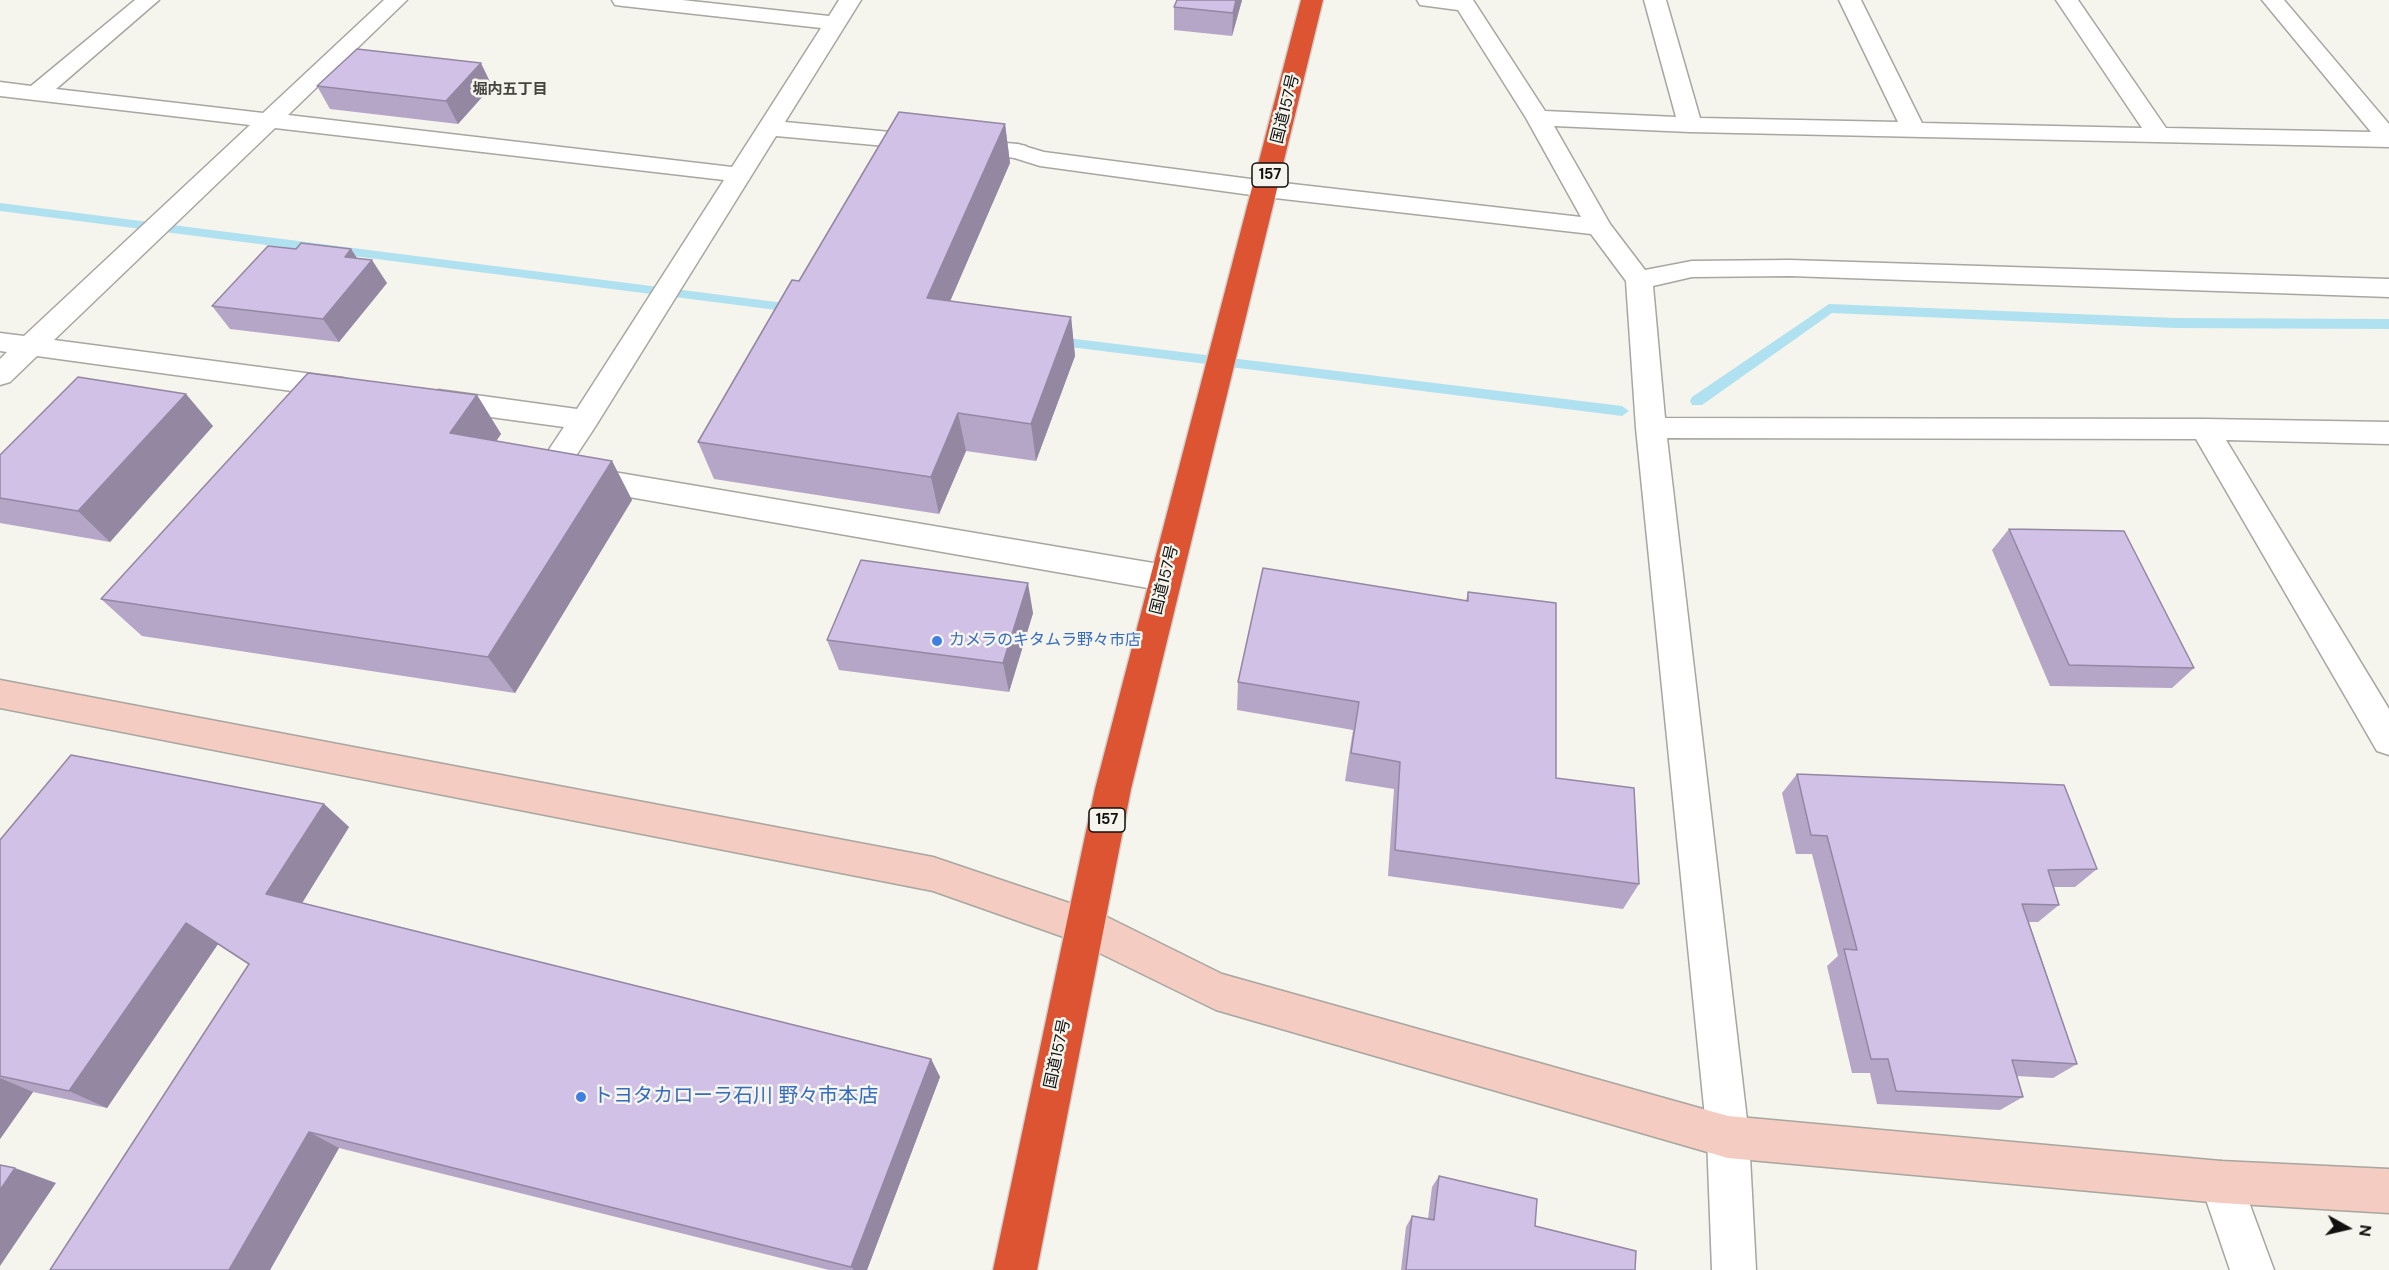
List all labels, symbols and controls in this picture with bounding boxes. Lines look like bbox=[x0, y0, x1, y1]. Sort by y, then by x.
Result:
street label: 国道157号 bbox=[1268, 72, 1304, 146]
district label: 堀内五丁目 bbox=[473, 81, 547, 99]
road number: 157 bbox=[1252, 163, 1288, 187]
street label: 国道157号 bbox=[1147, 543, 1183, 617]
place label: カメラのキタムラ野々市店 bbox=[949, 631, 1141, 651]
marker: カメラのキタムラ野々市店 bbox=[930, 634, 944, 648]
road number: 157 bbox=[1089, 808, 1125, 832]
street label: 国道157号 bbox=[1041, 1017, 1075, 1091]
place label: トヨタカローラ石川 野々市本店 bbox=[593, 1085, 878, 1109]
marker: トヨタカローラ石川 野々市本店 bbox=[574, 1090, 588, 1104]
north arrow bbox=[2317, 1198, 2377, 1258]
text: N bbox=[2354, 1223, 2377, 1238]

